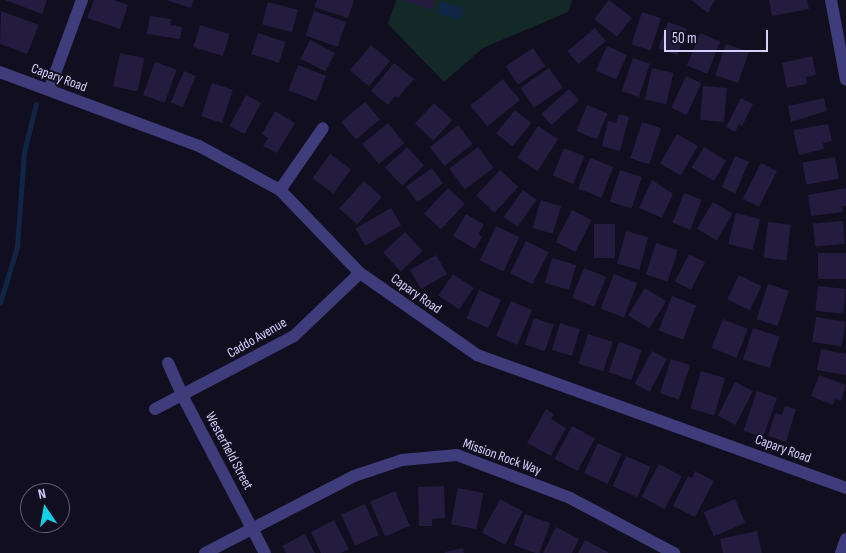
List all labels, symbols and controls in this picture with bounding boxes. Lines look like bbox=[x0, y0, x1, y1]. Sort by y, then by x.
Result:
scale bar bbox=[666, 20, 770, 52]
text: 50 m bbox=[672, 29, 697, 48]
street label: Capary Road bbox=[29, 60, 89, 96]
street label: Capary Road bbox=[387, 270, 445, 318]
street label: Caddo Avenue bbox=[224, 314, 290, 362]
street label: Westerfield Street bbox=[202, 409, 256, 493]
street label: Capary Road bbox=[753, 431, 813, 467]
street label: Mission Rock Way bbox=[461, 435, 543, 479]
north arrow bbox=[20, 483, 70, 533]
text: N bbox=[37, 485, 47, 503]

